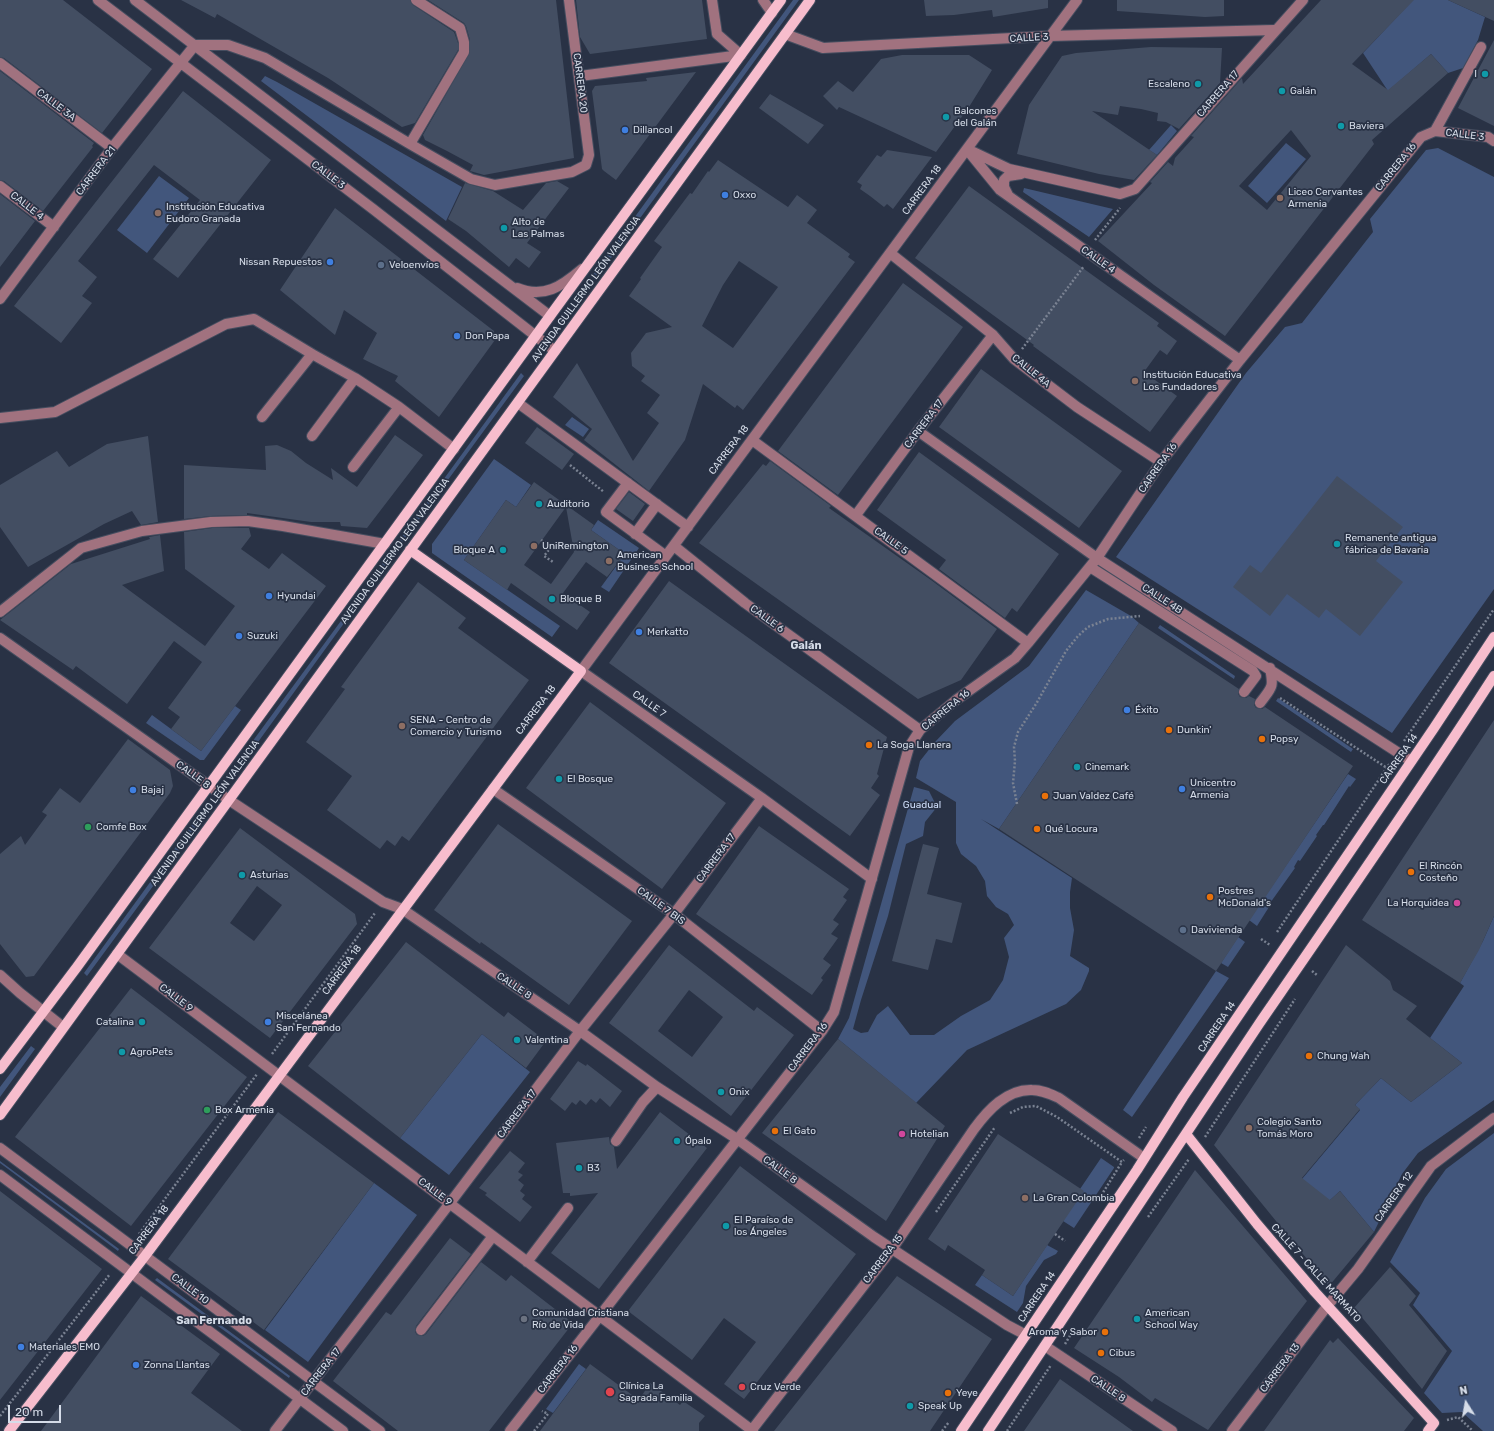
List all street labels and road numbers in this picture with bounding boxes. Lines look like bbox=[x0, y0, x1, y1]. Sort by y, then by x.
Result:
street label: CALLE 3 bbox=[1009, 31, 1049, 45]
street label: CARRERA 20 bbox=[570, 52, 590, 114]
street label: CARRERA 17 bbox=[1195, 68, 1241, 120]
street label: CALLE 3A bbox=[34, 86, 78, 124]
street label: CALLE 3 bbox=[1445, 127, 1485, 143]
street label: CARRERA 16 bbox=[1373, 141, 1419, 193]
street label: CARRERA 21 bbox=[74, 144, 118, 198]
street label: CALLE 3 bbox=[309, 158, 347, 192]
street label: CARRERA 18 bbox=[900, 163, 944, 217]
street label: CALLE 4 bbox=[8, 189, 46, 223]
street label: AVENIDA GUILLERMO LEÓN VALENCIA bbox=[529, 214, 643, 364]
street label: CALLE 4 bbox=[1078, 244, 1118, 276]
street label: CALLE 4A bbox=[1009, 352, 1053, 390]
street label: CARRERA 17 bbox=[902, 397, 946, 451]
street label: CARRERA 18 bbox=[707, 423, 751, 477]
street label: CARRERA 16 bbox=[1136, 441, 1180, 495]
street label: AVENIDA GUILLERMO LEÓN VALENCIA bbox=[338, 476, 452, 626]
street label: CALLE 5 bbox=[872, 525, 910, 557]
street label: CALLE 4B bbox=[1139, 581, 1185, 617]
street label: CALLE 6 bbox=[748, 603, 786, 635]
street label: CARRERA 18 bbox=[514, 683, 558, 737]
street label: CARRERA 16 bbox=[920, 687, 972, 733]
street label: CALLE 7 bbox=[630, 688, 668, 720]
street label: CARRERA 14 bbox=[1377, 732, 1421, 786]
street label: AVENIDA GUILLERMO LEÓN VALENCIA bbox=[148, 738, 262, 888]
street label: CALLE 8 bbox=[174, 759, 212, 791]
street label: CARRERA 17 bbox=[694, 831, 738, 885]
street label: CALLE 7 BIS bbox=[635, 885, 687, 927]
street label: CARRERA 18 bbox=[320, 943, 364, 997]
street label: CALLE 8 bbox=[494, 970, 534, 1002]
street label: CALLE 9 bbox=[157, 981, 195, 1015]
street label: CARRERA 14 bbox=[1196, 999, 1238, 1055]
street label: CARRERA 16 bbox=[786, 1020, 830, 1074]
street label: CARRERA 17 bbox=[495, 1087, 539, 1141]
street label: CALLE 8 bbox=[761, 1154, 799, 1186]
street label: CARRERA 12 bbox=[1372, 1170, 1416, 1224]
street label: CALLE 9 bbox=[416, 1175, 454, 1209]
street label: CARRERA 18 bbox=[127, 1203, 171, 1257]
street label: CALLE 7 - CALLE MARMATO bbox=[1269, 1221, 1363, 1325]
street label: CARRERA 15 bbox=[861, 1232, 905, 1286]
street label: CARRERA 14 bbox=[1016, 1269, 1058, 1325]
street label: CALLE 10 bbox=[169, 1271, 211, 1307]
street label: CARRERA 13 bbox=[1258, 1341, 1302, 1395]
street label: CARRERA 16 bbox=[535, 1342, 581, 1396]
street label: CARRERA 17 bbox=[299, 1346, 343, 1398]
street label: CALLE 8 bbox=[1088, 1373, 1128, 1405]

